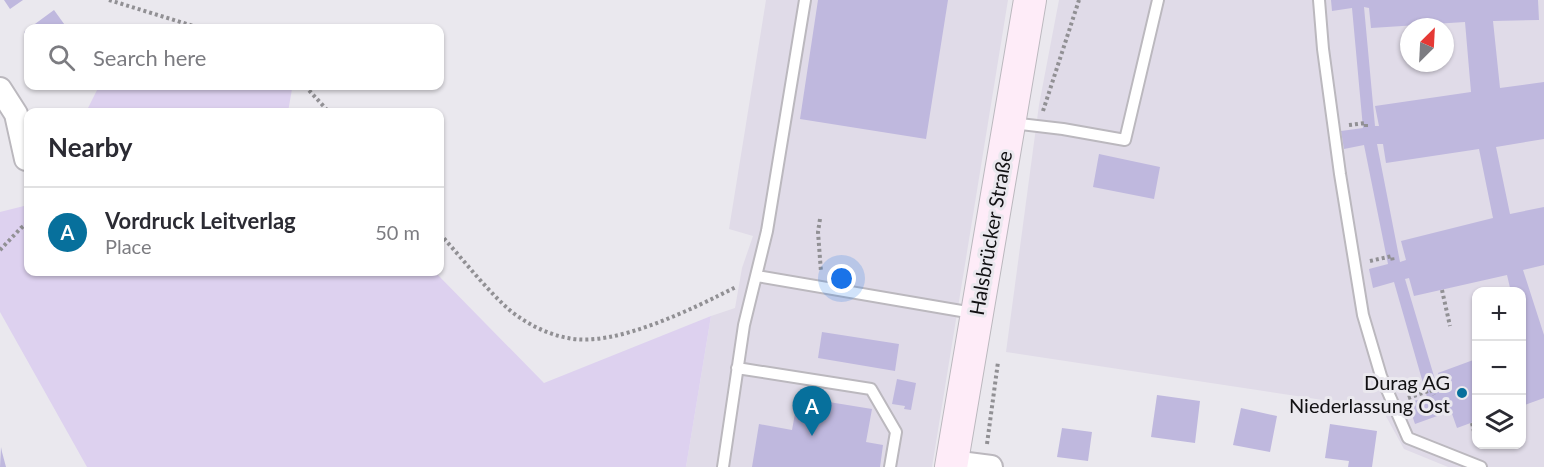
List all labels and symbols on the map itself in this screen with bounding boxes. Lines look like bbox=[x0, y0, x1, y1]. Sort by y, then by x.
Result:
north arrow bbox=[1400, 18, 1454, 72]
street label: Halsbrücker Straße bbox=[964, 149, 1016, 317]
your location bbox=[827, 264, 856, 293]
place label: Durag AG Niederlassung Ost bbox=[1289, 370, 1450, 417]
pin: A bbox=[792, 386, 832, 436]
marker: Durag AG Niederlassung Ost bbox=[1455, 386, 1469, 400]

